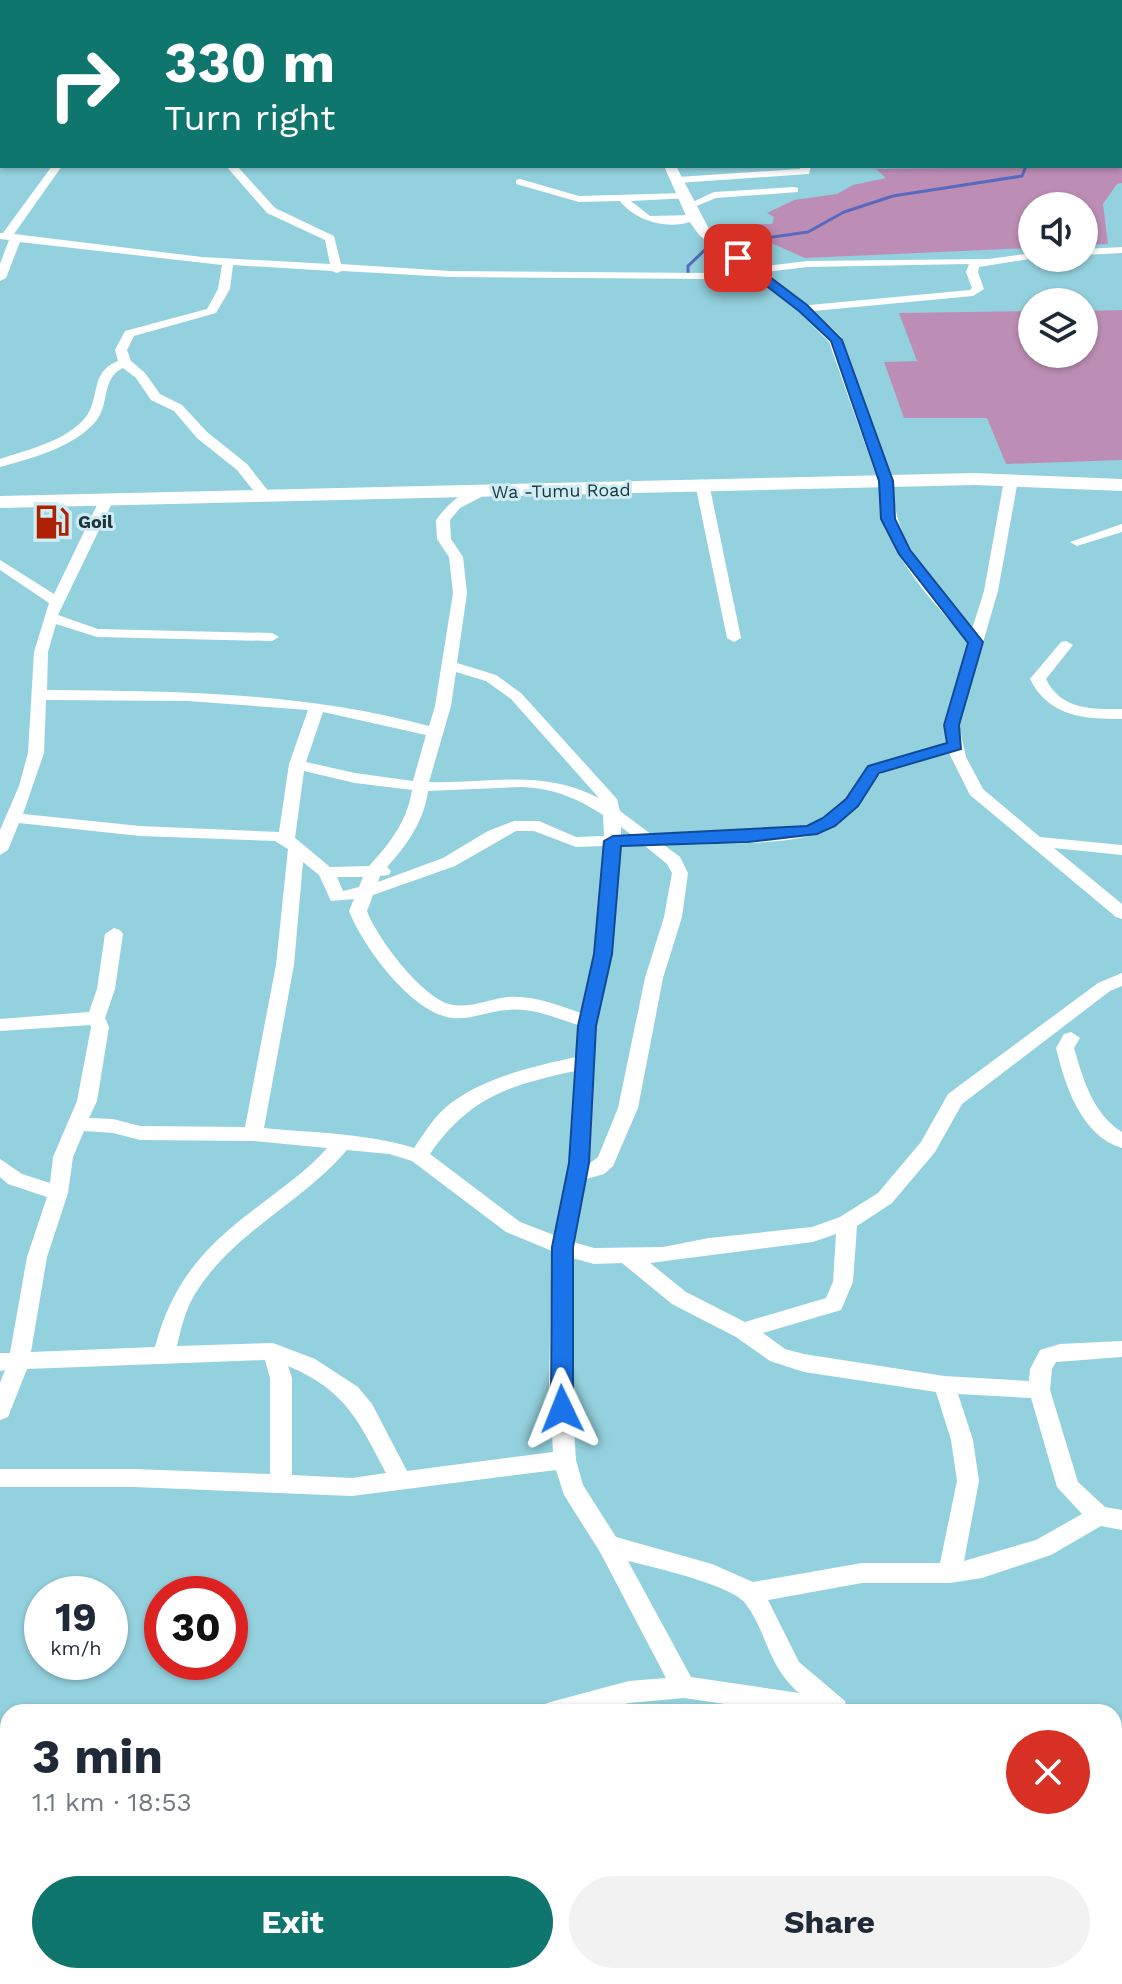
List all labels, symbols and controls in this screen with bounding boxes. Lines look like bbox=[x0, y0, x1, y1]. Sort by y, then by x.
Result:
text: 330 m bbox=[164, 30, 335, 96]
icon: right bbox=[32, 32, 136, 136]
text: Turn right bbox=[164, 97, 335, 139]
map controls bbox=[1018, 192, 1098, 368]
button: sound bbox=[1018, 192, 1098, 272]
pin bbox=[704, 224, 772, 292]
icon: arrive bbox=[716, 236, 760, 280]
button: layers bbox=[1018, 288, 1098, 368]
street label: Wa -Tumu Road bbox=[491, 479, 631, 502]
fuel station icon: Goil bbox=[33, 503, 71, 541]
place label: Goil bbox=[78, 511, 113, 532]
position arrow bbox=[520, 1367, 604, 1451]
speed limit sign: 30 bbox=[144, 1576, 248, 1680]
text: 19 bbox=[55, 1594, 97, 1641]
text: km/h bbox=[50, 1636, 102, 1660]
text: 3 min bbox=[32, 1728, 163, 1785]
button: close bbox=[1006, 1730, 1090, 1814]
text: 1.1 km · 18:53 bbox=[32, 1787, 192, 1817]
button: Exit bbox=[32, 1876, 553, 1968]
button: Share bbox=[569, 1876, 1090, 1968]

